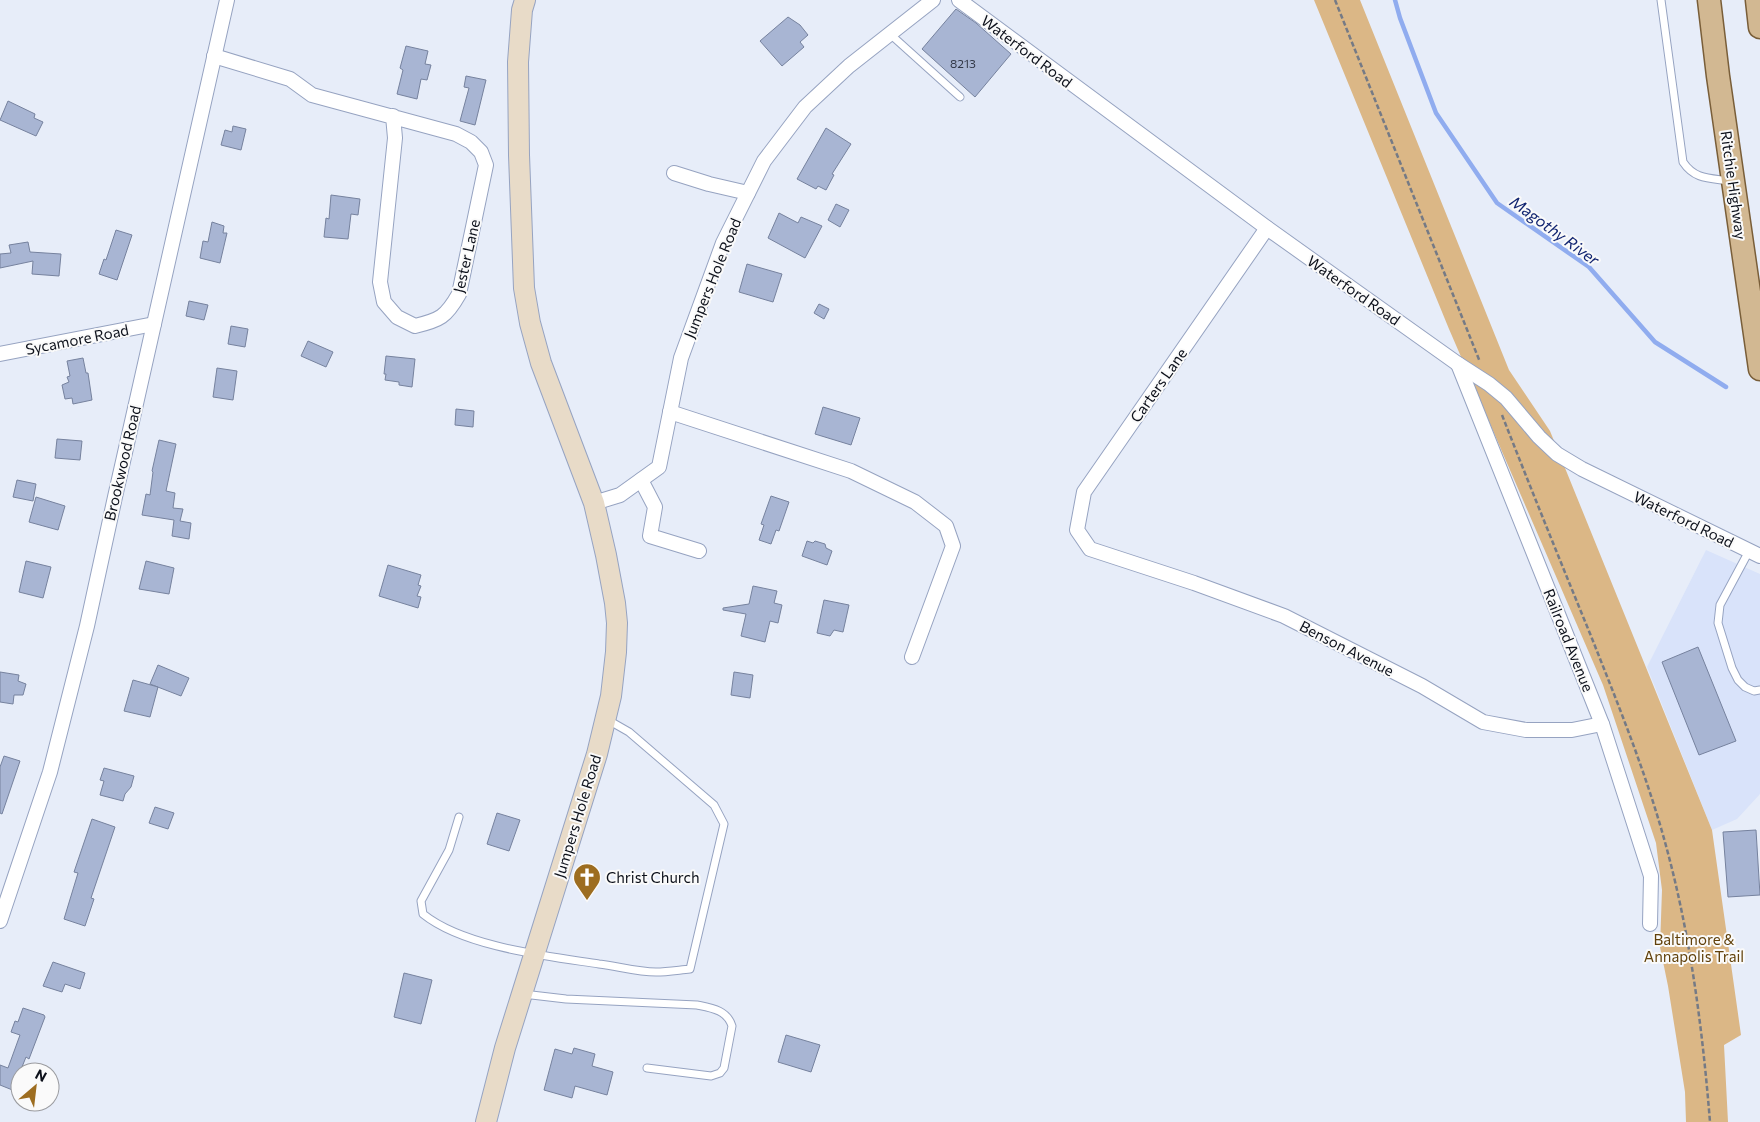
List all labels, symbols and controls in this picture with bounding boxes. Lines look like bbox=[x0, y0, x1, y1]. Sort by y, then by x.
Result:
street label: Waterford Road bbox=[978, 11, 1076, 91]
house number: 8213 bbox=[950, 56, 976, 70]
street label: Ritchie Highway bbox=[1717, 130, 1751, 241]
water label: Magothy River bbox=[1507, 191, 1604, 269]
street label: Jumpers Hole Road bbox=[680, 215, 744, 341]
street label: Jester Lane bbox=[449, 217, 483, 294]
street label: Waterford Road bbox=[1304, 251, 1404, 329]
street label: Sycamore Road bbox=[24, 320, 130, 358]
street label: Carters Lane bbox=[1126, 344, 1190, 426]
street label: Brookwood Road bbox=[100, 404, 144, 522]
street label: Waterford Road bbox=[1631, 487, 1737, 551]
street label: Railroad Avenue bbox=[1540, 586, 1598, 694]
street label: Benson Avenue bbox=[1297, 616, 1397, 680]
street label: Jumpers Hole Road bbox=[550, 752, 604, 880]
church icon: Christ Church bbox=[572, 862, 602, 901]
place label: Christ Church bbox=[606, 868, 700, 886]
park label: Baltimore & Annapolis Trail bbox=[1644, 930, 1744, 965]
north arrow bbox=[10, 1062, 60, 1112]
text: N bbox=[33, 1065, 50, 1085]

